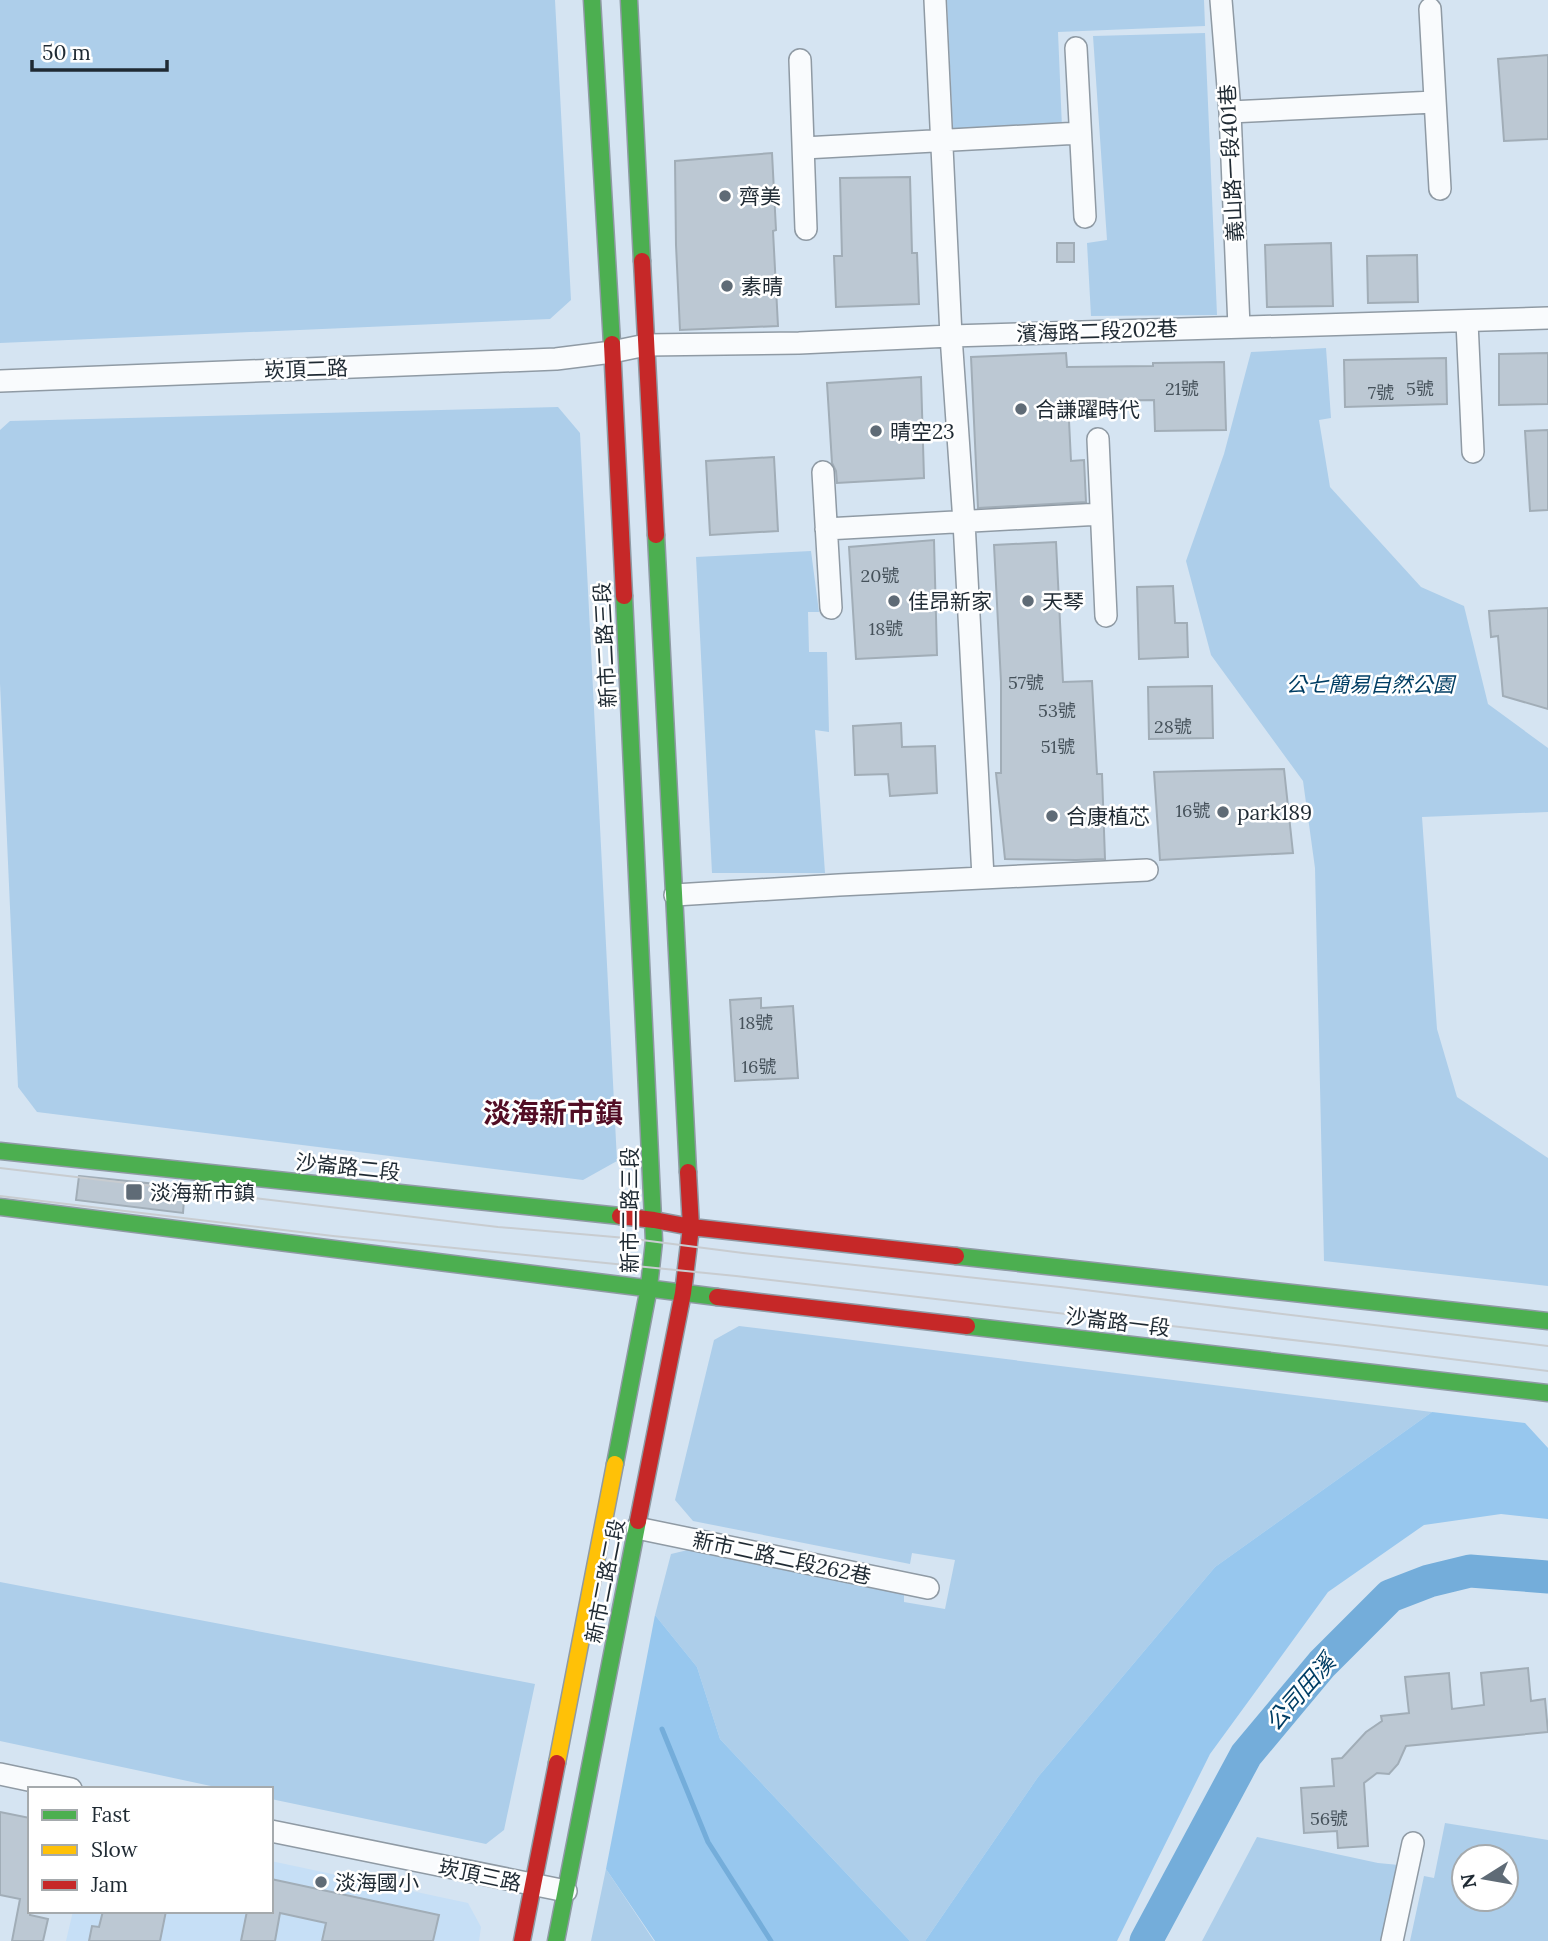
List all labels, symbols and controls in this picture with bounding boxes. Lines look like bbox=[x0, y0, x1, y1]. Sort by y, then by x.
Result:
scale bar bbox=[32, 28, 166, 72]
text: 50 m bbox=[42, 39, 91, 66]
street label: 義山路一段401巷 bbox=[1213, 83, 1249, 243]
place label: 齊美 bbox=[739, 183, 781, 210]
marker: 齊美 bbox=[717, 188, 733, 204]
place label: 素晴 bbox=[741, 273, 783, 300]
marker: 素晴 bbox=[719, 278, 735, 294]
street label: 濱海路二段202巷 bbox=[1016, 315, 1178, 347]
street label: 崁頂二路 bbox=[264, 354, 348, 384]
house number: 21號 bbox=[1165, 377, 1199, 400]
house number: 5號 bbox=[1406, 377, 1434, 400]
house number: 7號 bbox=[1368, 381, 1394, 404]
place label: 合謙躍時代 bbox=[1035, 396, 1140, 423]
marker: 合謙躍時代 bbox=[1013, 401, 1029, 417]
place label: 晴空23 bbox=[890, 418, 955, 445]
marker: 晴空23 bbox=[868, 423, 884, 439]
house number: 20號 bbox=[861, 564, 899, 587]
street label: 新市二路三段 bbox=[588, 581, 622, 709]
place label: 佳昂新家 bbox=[908, 588, 992, 615]
place label: 天琴 bbox=[1042, 588, 1084, 615]
marker: 佳昂新家 bbox=[886, 593, 902, 609]
marker: 天琴 bbox=[1020, 593, 1036, 609]
house number: 18號 bbox=[869, 617, 903, 640]
house number: 57號 bbox=[1008, 671, 1044, 694]
park label: 公七簡易自然公園 bbox=[1286, 671, 1457, 698]
house number: 53號 bbox=[1038, 699, 1076, 722]
house number: 28號 bbox=[1154, 715, 1192, 738]
house number: 51號 bbox=[1041, 735, 1075, 758]
house number: 16號 bbox=[1176, 799, 1210, 822]
place label: park189 bbox=[1237, 799, 1312, 826]
place label: 合康植芯 bbox=[1066, 803, 1150, 830]
marker: park189 bbox=[1215, 804, 1231, 820]
marker: 合康植芯 bbox=[1044, 808, 1060, 824]
house number: 18號 bbox=[739, 1011, 773, 1034]
house number: 16號 bbox=[742, 1055, 776, 1078]
district label: 淡海新市鎮 bbox=[483, 1095, 623, 1131]
street label: 新市二路三段 bbox=[616, 1147, 643, 1273]
street label: 沙崙路二段 bbox=[294, 1148, 402, 1186]
place label: 淡海新市鎮 bbox=[150, 1179, 255, 1206]
marker: 淡海新市鎮 bbox=[124, 1182, 144, 1202]
street label: 沙崙路一段 bbox=[1064, 1302, 1172, 1342]
street label: 新市二路二段 bbox=[580, 1517, 630, 1645]
street label: 新市二路二段262巷 bbox=[690, 1526, 874, 1590]
water label: 公司田溪 bbox=[1259, 1646, 1343, 1736]
legend bbox=[28, 1787, 273, 1913]
text: Fast bbox=[91, 1801, 131, 1828]
house number: 56號 bbox=[1310, 1807, 1348, 1830]
text: Slow bbox=[91, 1836, 138, 1863]
north arrow bbox=[1450, 1843, 1520, 1913]
street label: 崁頂三路 bbox=[436, 1853, 524, 1897]
place label: 淡海國小 bbox=[335, 1869, 419, 1896]
text: Jam bbox=[90, 1871, 128, 1898]
text: N bbox=[1455, 1871, 1481, 1891]
marker: 淡海國小 bbox=[313, 1874, 329, 1890]

